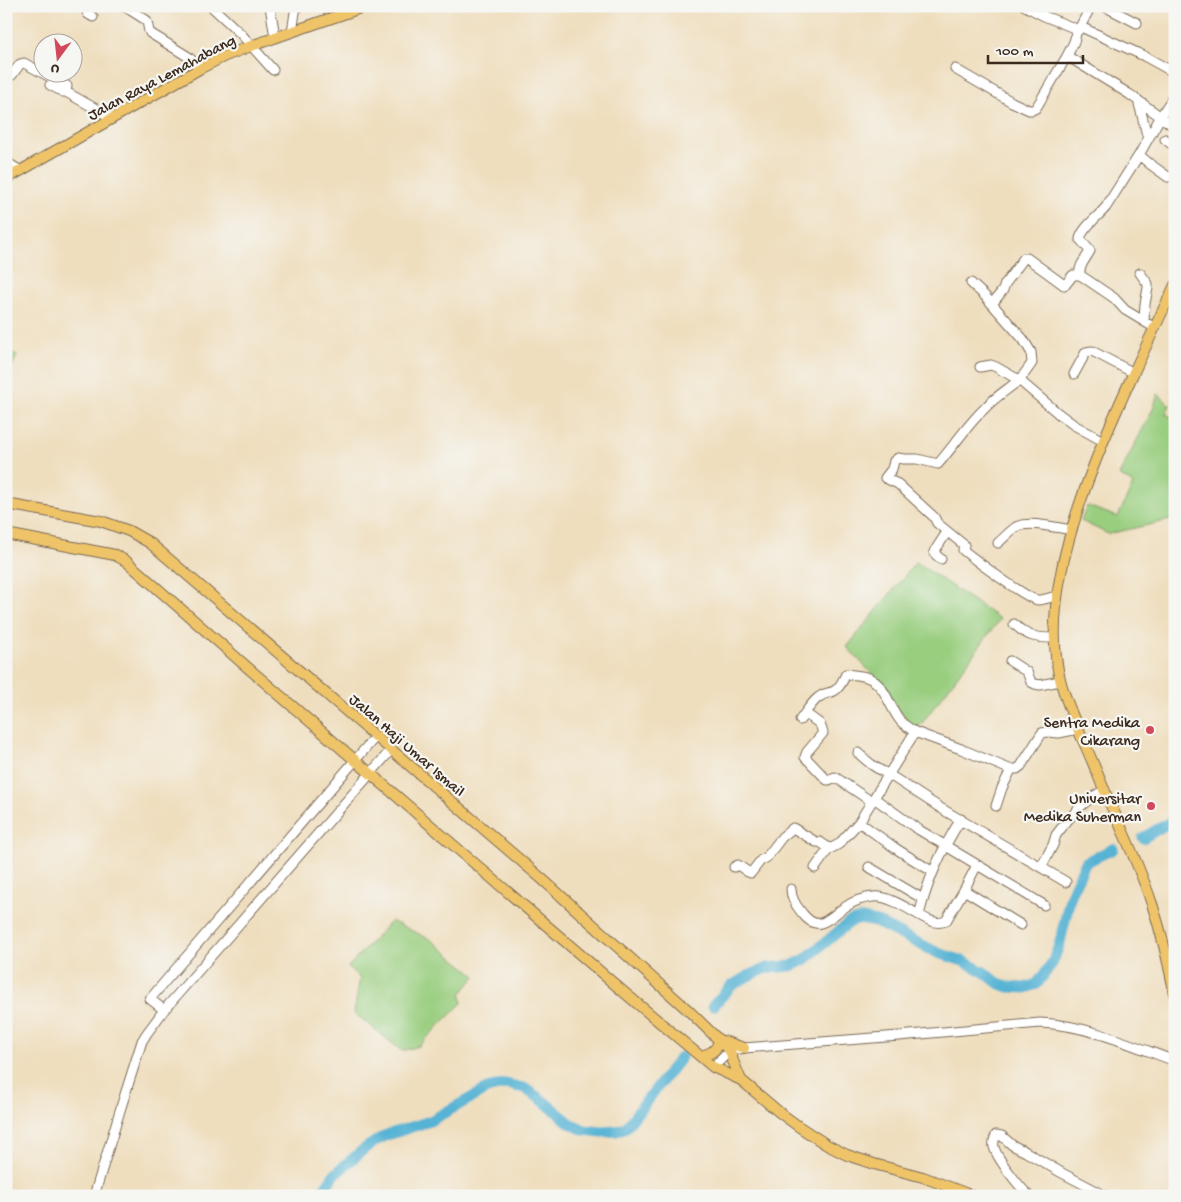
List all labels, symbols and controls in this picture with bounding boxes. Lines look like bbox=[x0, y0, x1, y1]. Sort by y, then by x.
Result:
north arrow bbox=[32, 32, 82, 82]
street label: Jalan Raya Lemahabang bbox=[85, 32, 240, 126]
scale bar bbox=[988, 32, 1084, 64]
text: 100 m bbox=[995, 43, 1034, 61]
text: U bbox=[49, 59, 61, 77]
street label: Jalan Haji Umar Ismail bbox=[344, 691, 467, 802]
place label: Sentra Medika Cikarang bbox=[1044, 715, 1141, 752]
marker: Sentra Medika Cikarang bbox=[1144, 724, 1156, 736]
place label: Universitar Medika Suherman bbox=[1024, 791, 1142, 828]
marker: Universitar Medika Suherman bbox=[1145, 800, 1157, 812]

